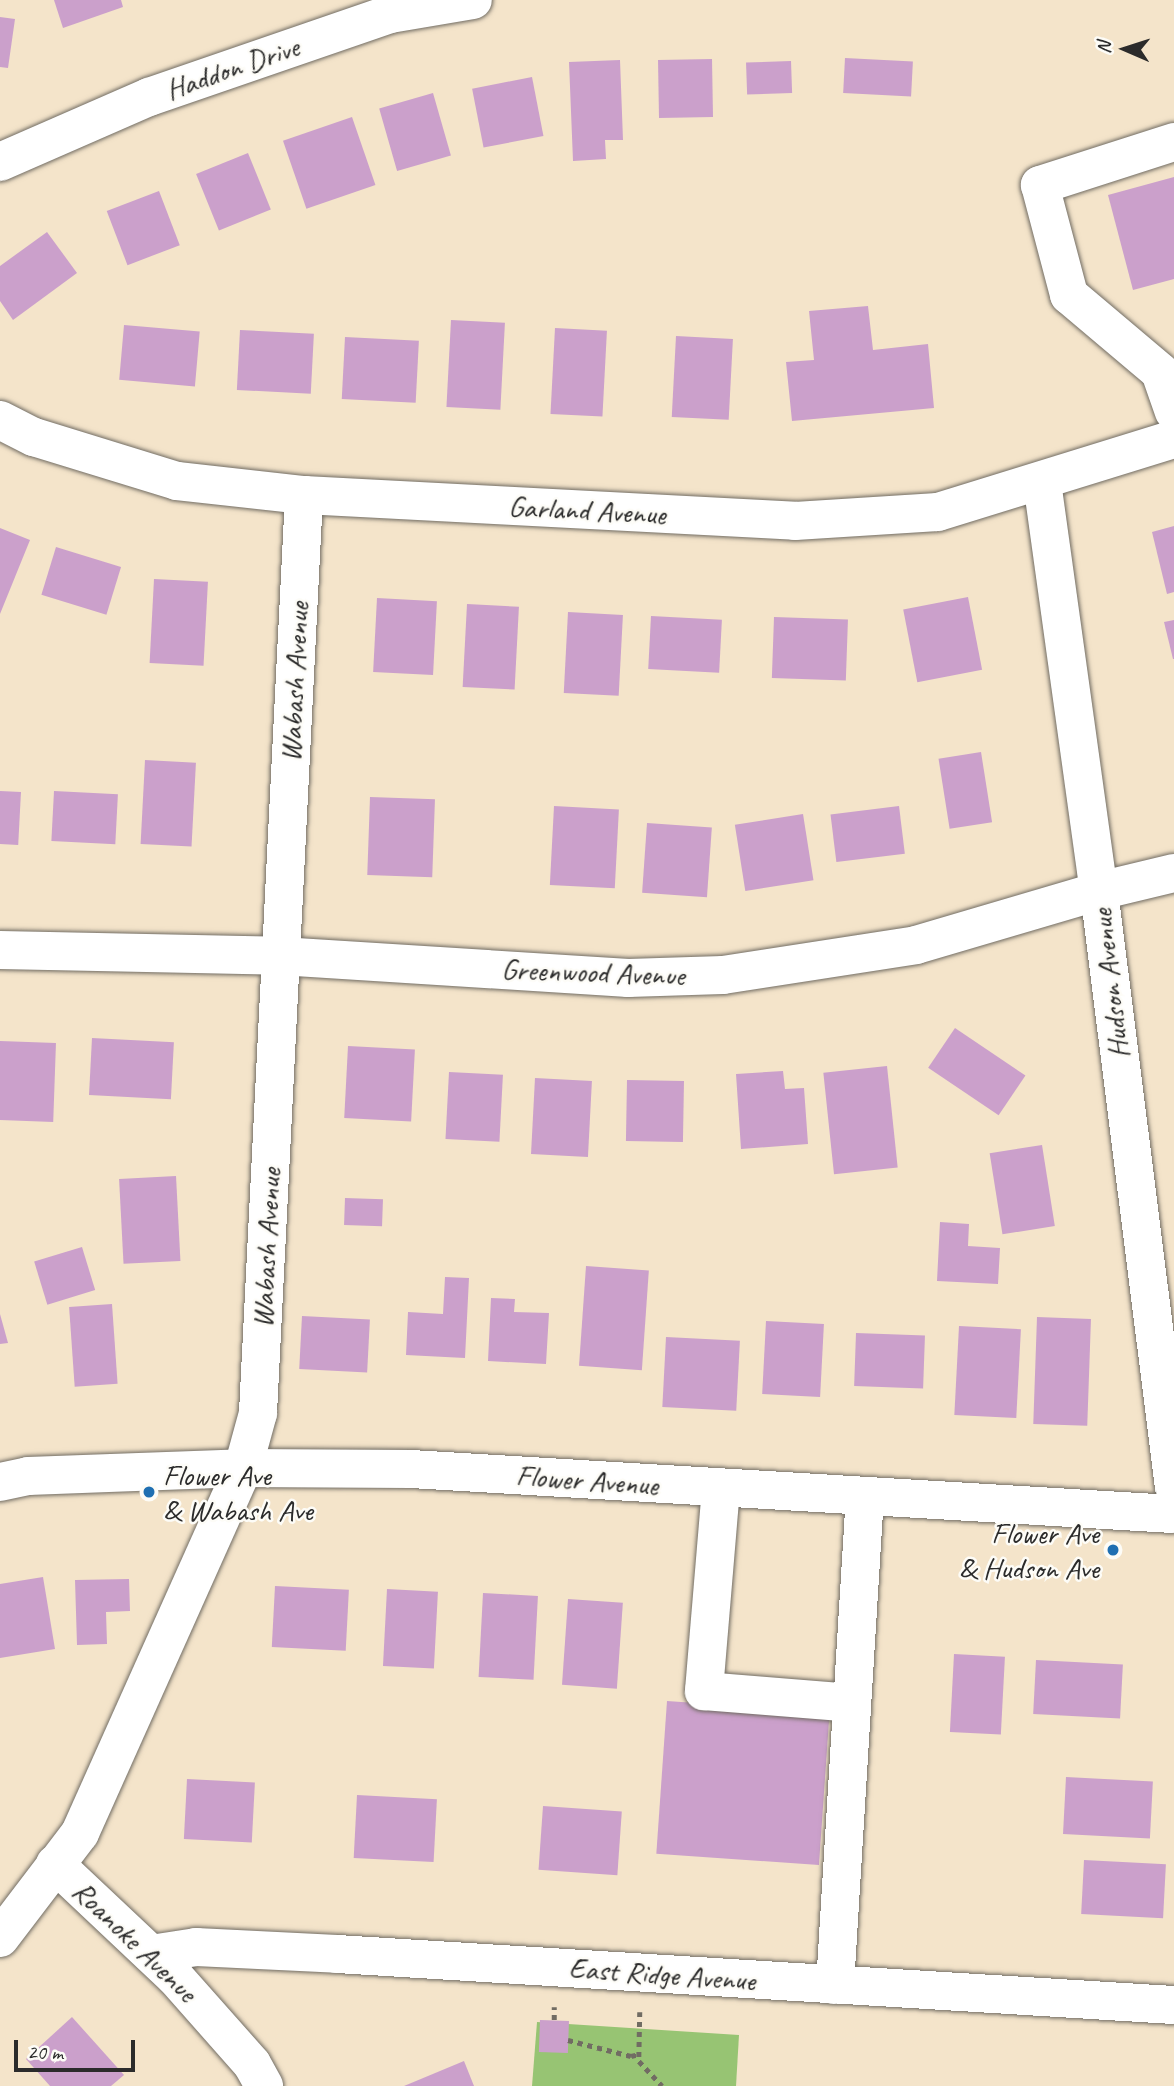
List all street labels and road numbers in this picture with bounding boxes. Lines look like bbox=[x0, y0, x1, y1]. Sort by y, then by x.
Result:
street label: Haddon Drive bbox=[161, 28, 303, 108]
street label: Garland Avenue bbox=[508, 488, 666, 532]
street label: Wabash Avenue bbox=[272, 601, 316, 763]
street label: Hudson Avenue bbox=[1083, 907, 1137, 1061]
street label: Greenwood Avenue bbox=[501, 951, 685, 993]
street label: Wabash Avenue bbox=[244, 1167, 288, 1329]
street label: Flower Avenue bbox=[515, 1457, 659, 1503]
street label: Roanoke Avenue bbox=[65, 1873, 205, 2009]
street label: East Ridge Avenue bbox=[568, 1950, 756, 1998]

